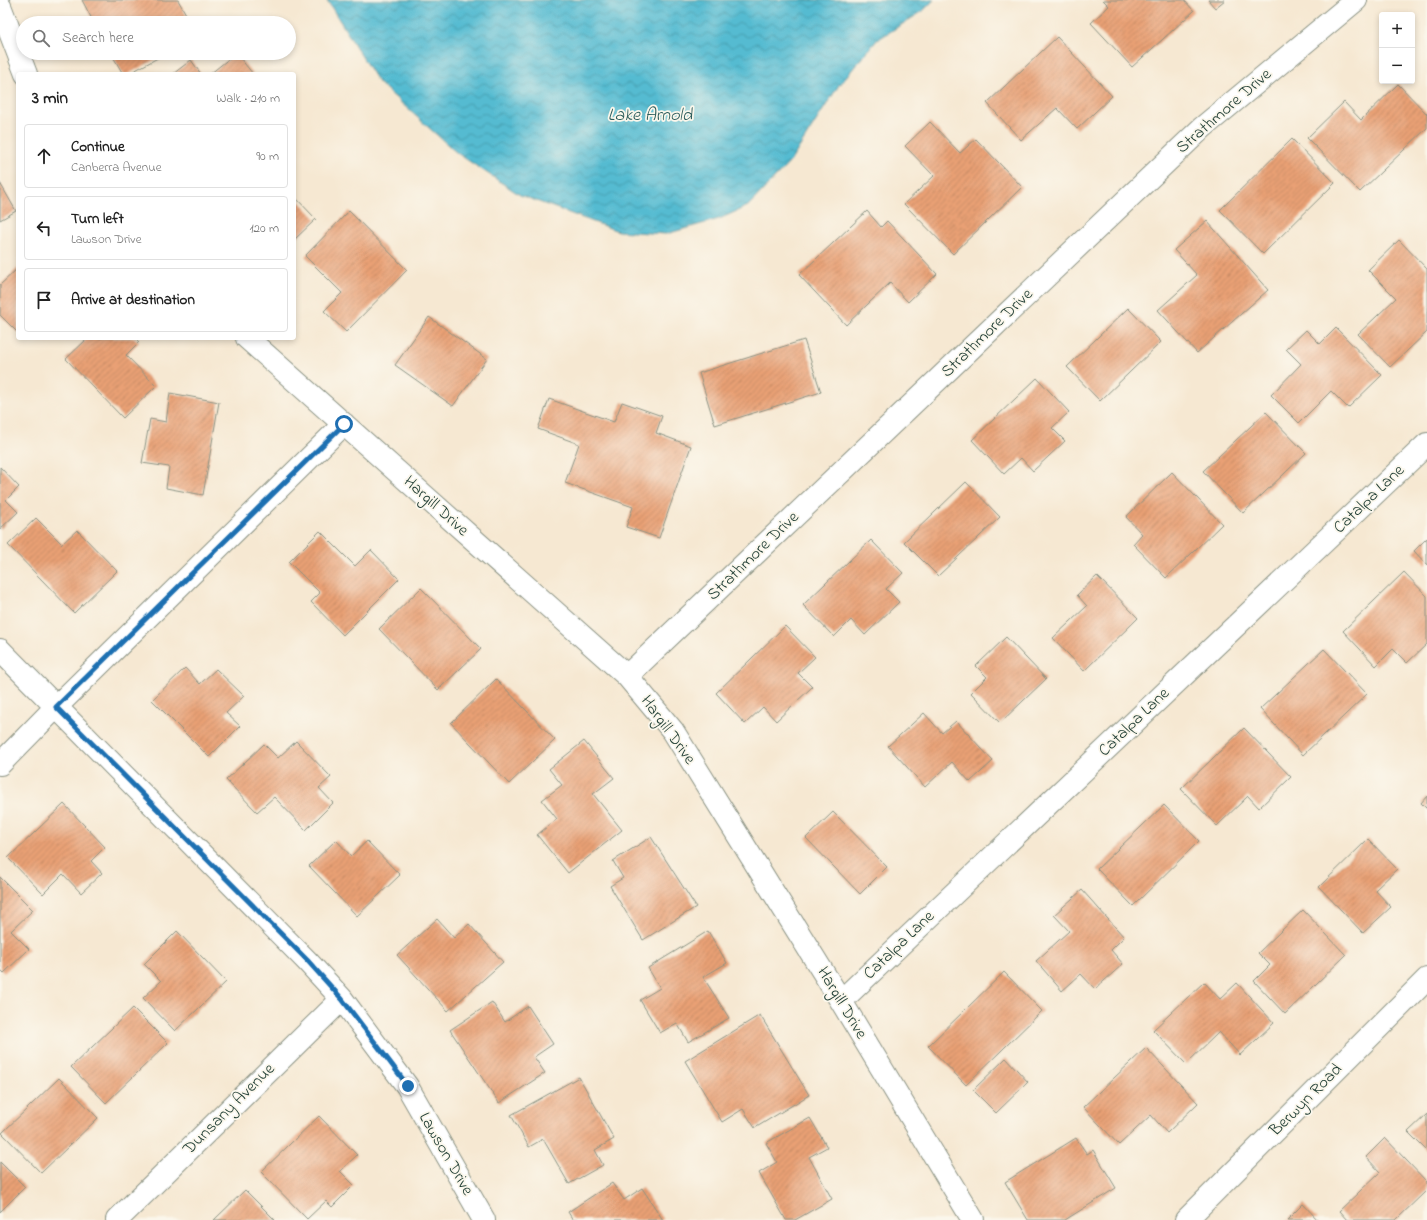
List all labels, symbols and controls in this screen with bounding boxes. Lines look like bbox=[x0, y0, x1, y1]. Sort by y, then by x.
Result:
map controls bbox=[1379, 12, 1415, 84]
button: + bbox=[1379, 12, 1415, 48]
search box bbox=[16, 16, 296, 60]
icon: search bbox=[30, 27, 52, 49]
text: Search here bbox=[62, 27, 134, 49]
button: − bbox=[1379, 48, 1415, 84]
street label: Strathmore Drive bbox=[1171, 62, 1278, 160]
text: 3 min bbox=[32, 86, 68, 111]
text: Walk · 210 m bbox=[216, 89, 280, 108]
water label: Lake Arnold bbox=[608, 103, 693, 129]
text: Continue bbox=[71, 136, 125, 158]
icon: ahead bbox=[33, 145, 55, 167]
text: 90 m bbox=[256, 147, 279, 166]
text: Canberra Avenue bbox=[71, 158, 161, 177]
text: Turn left bbox=[71, 208, 124, 230]
icon: left bbox=[33, 217, 55, 239]
text: 120 m bbox=[249, 219, 279, 238]
text: Lawson Drive bbox=[71, 230, 142, 249]
street label: Strathmore Drive bbox=[935, 282, 1039, 384]
icon: arrive bbox=[33, 289, 55, 311]
text: Arrive at destination bbox=[71, 289, 195, 311]
route start bbox=[335, 415, 353, 433]
street label: Catalpa Lane bbox=[1328, 458, 1410, 539]
street label: Hargill Drive bbox=[396, 470, 475, 544]
street label: Strathmore Drive bbox=[701, 505, 805, 607]
street label: Catalpa Lane bbox=[1093, 681, 1175, 762]
street label: Hargill Drive bbox=[633, 690, 702, 771]
street label: Catalpa Lane bbox=[858, 904, 940, 985]
street label: Hargill Drive bbox=[809, 962, 874, 1045]
street label: Dunsany Avenue bbox=[177, 1057, 282, 1162]
street label: Berwyn Road bbox=[1263, 1057, 1349, 1144]
route end bbox=[399, 1077, 417, 1095]
street label: Lawson Drive bbox=[412, 1108, 480, 1201]

